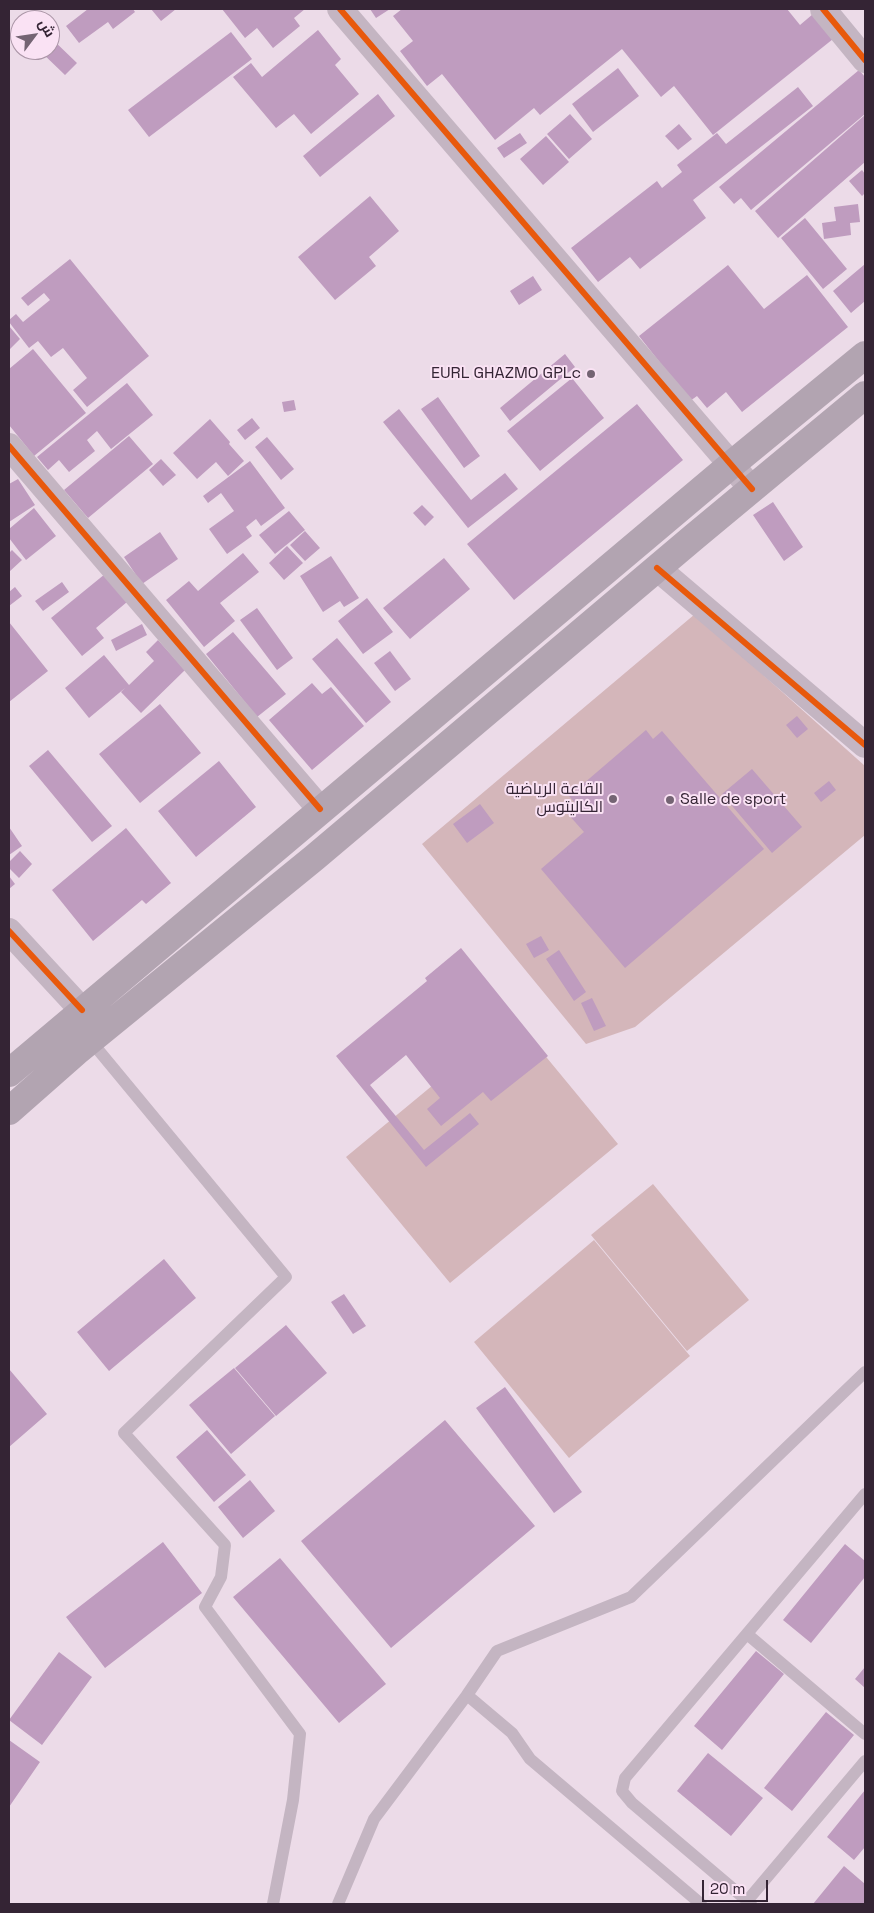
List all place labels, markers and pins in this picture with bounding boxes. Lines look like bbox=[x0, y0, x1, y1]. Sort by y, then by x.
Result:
place label: EURL GHAZMO GPLc bbox=[431, 364, 581, 384]
marker: EURL GHAZMO GPLc bbox=[585, 368, 597, 380]
place label: القاعة الرياضية الكاليتوس bbox=[506, 780, 603, 818]
place label: Salle de sport bbox=[680, 790, 786, 810]
marker: القاعة الرياضية الكاليتوس bbox=[607, 793, 619, 805]
marker: Salle de sport bbox=[664, 794, 676, 806]

